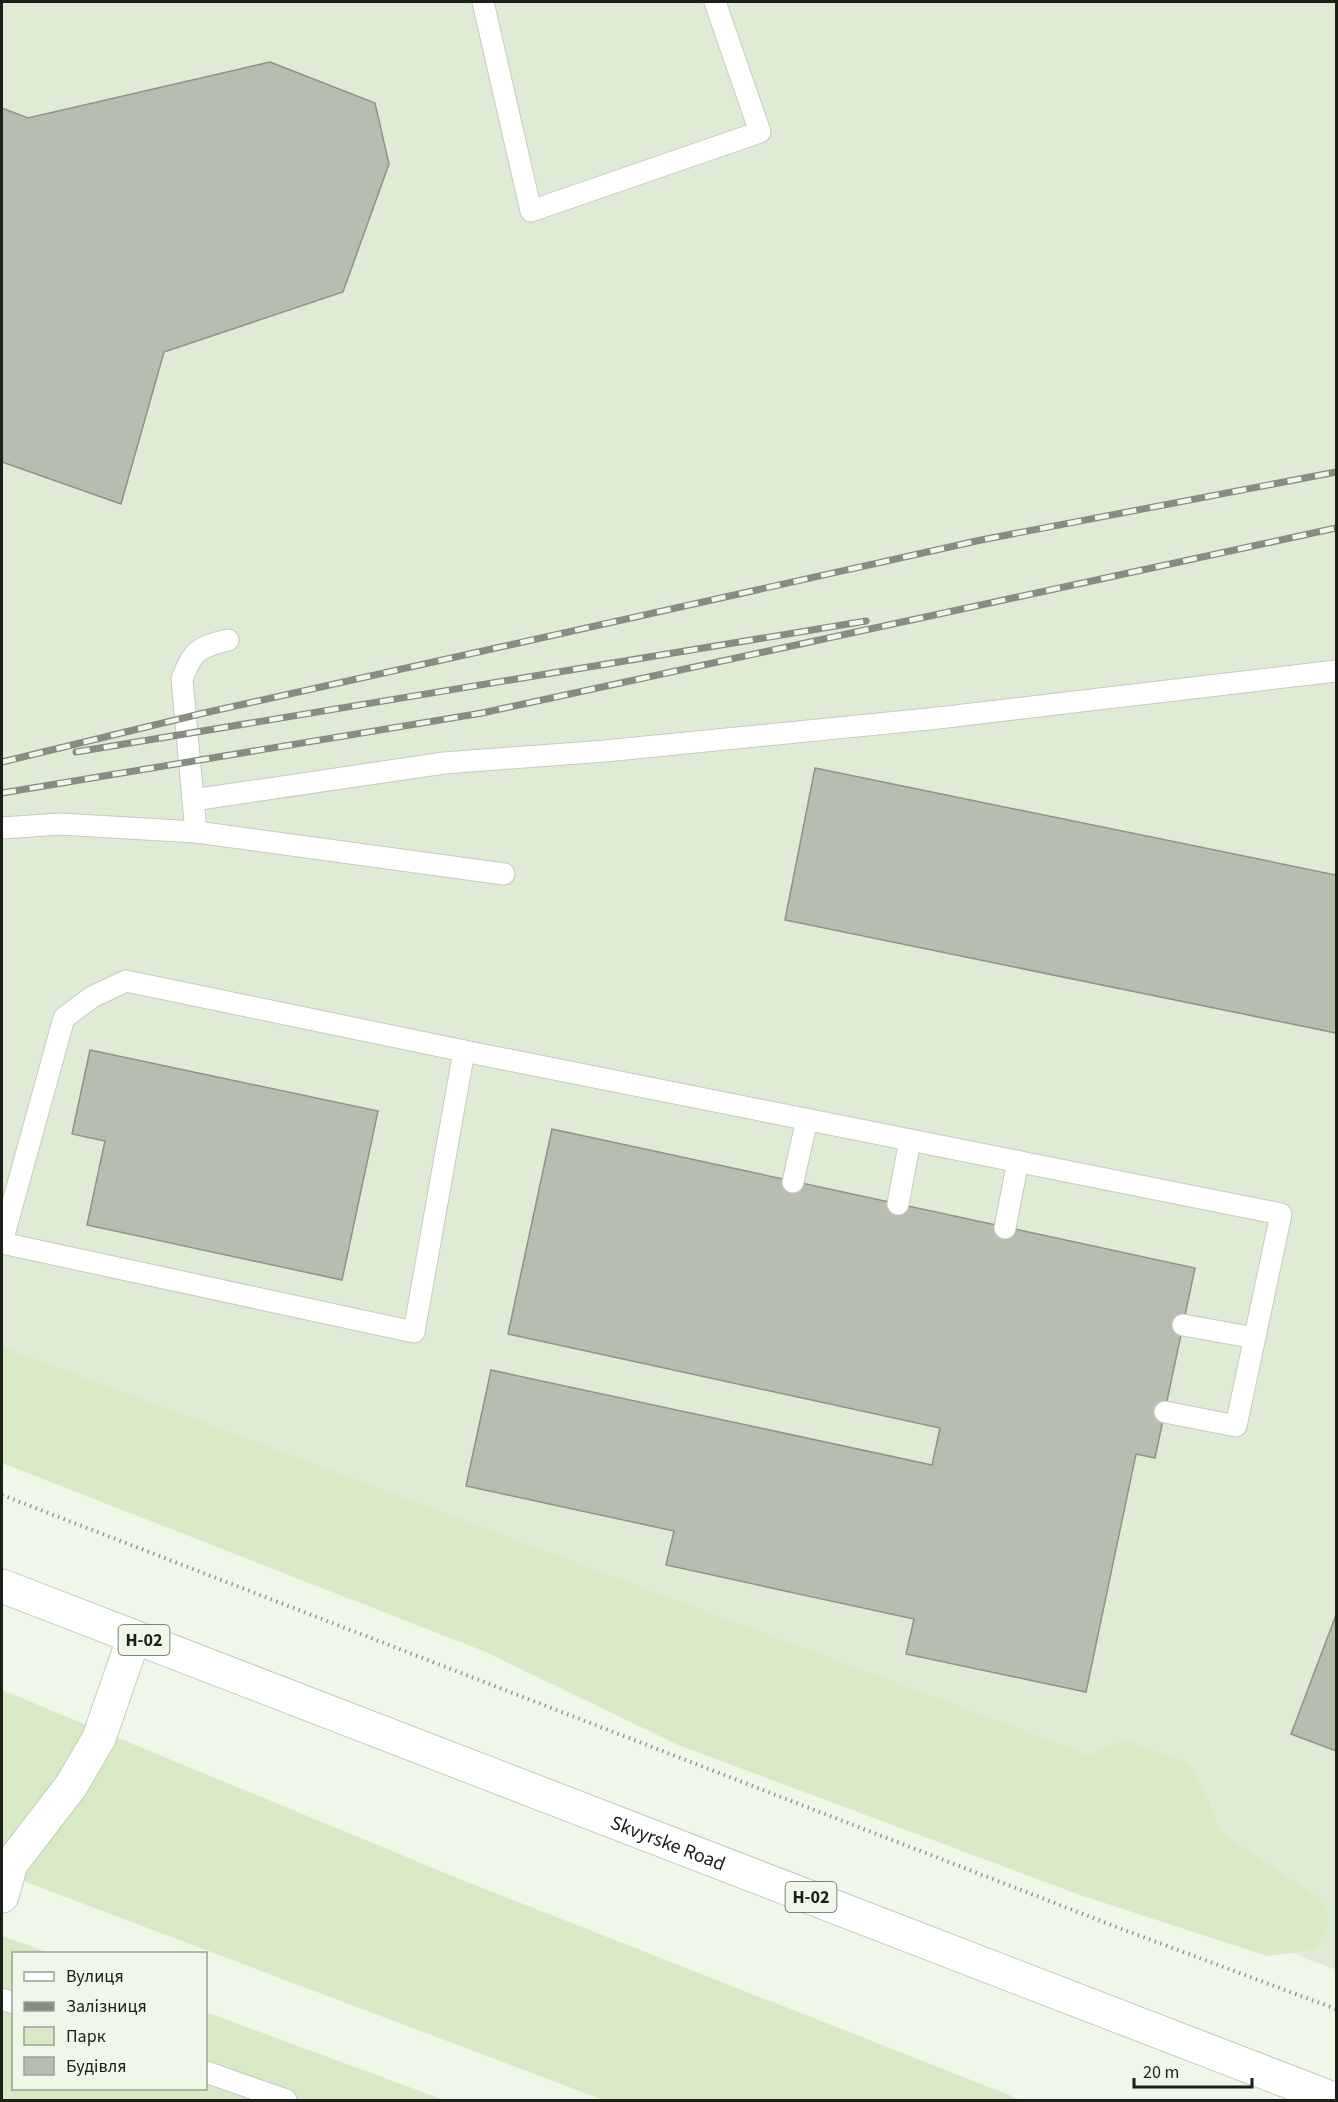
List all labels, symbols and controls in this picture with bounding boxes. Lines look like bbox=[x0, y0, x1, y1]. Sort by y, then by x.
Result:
road number: Н-02 bbox=[118, 1625, 170, 1655]
street label: Skvyrske Road bbox=[606, 1809, 729, 1878]
road number: Н-02 bbox=[786, 1882, 836, 1912]
legend bbox=[12, 1952, 207, 2090]
text: Вулиця bbox=[66, 1964, 124, 1989]
text: Залізниця bbox=[66, 1994, 147, 2019]
text: Парк bbox=[66, 2024, 106, 2049]
scale bar bbox=[1134, 2051, 1252, 2089]
text: Будівля bbox=[66, 2054, 126, 2079]
text: 20 m bbox=[1143, 2060, 1179, 2085]

